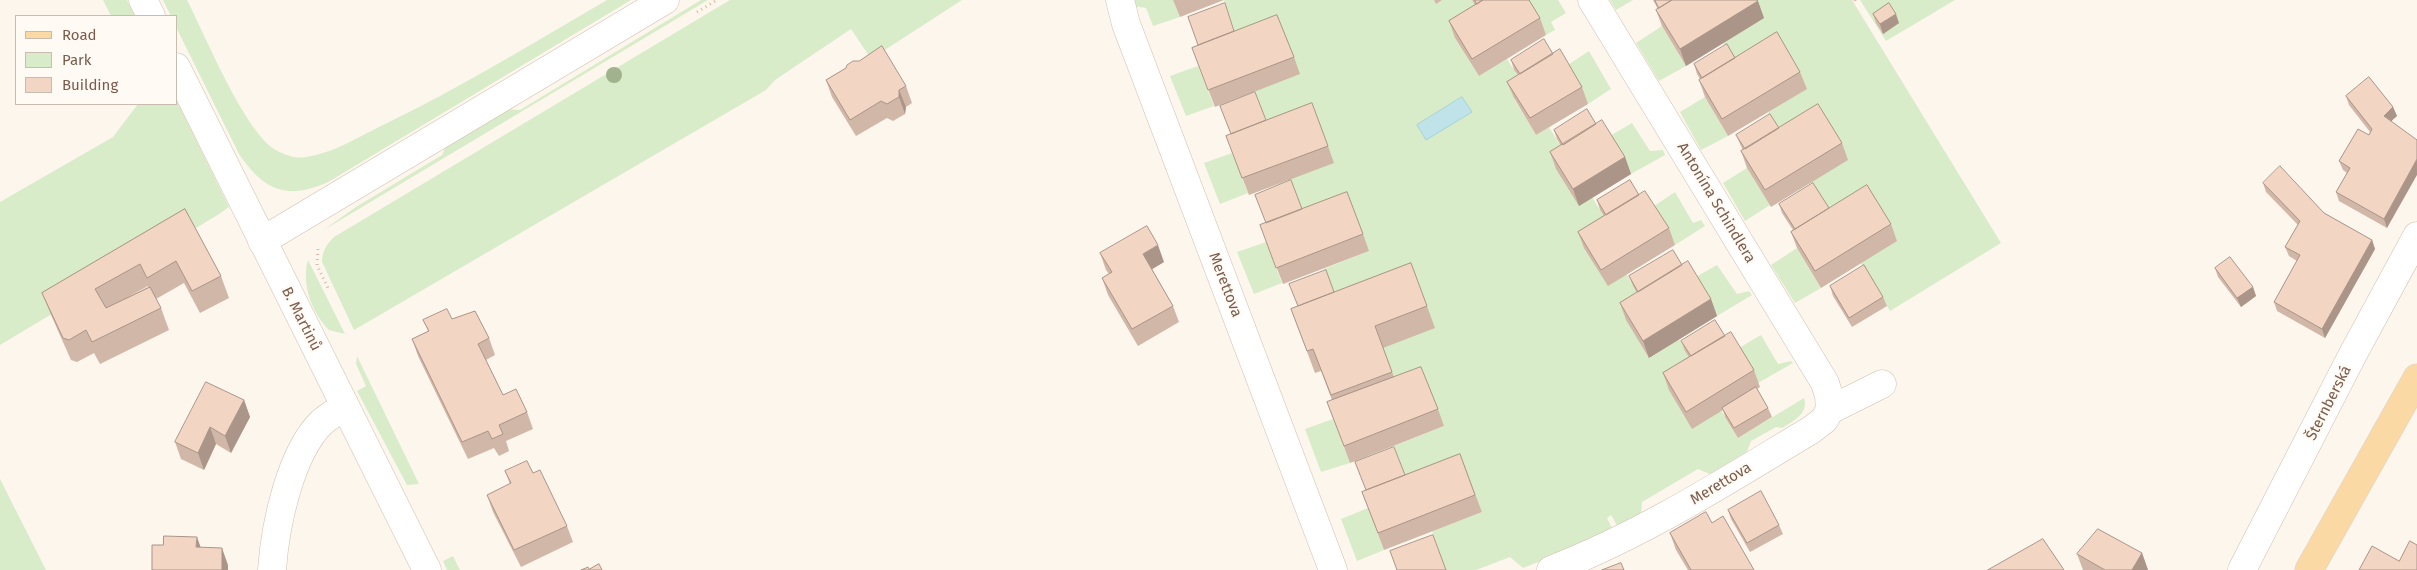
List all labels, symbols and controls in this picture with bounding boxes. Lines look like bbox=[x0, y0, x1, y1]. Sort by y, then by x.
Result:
legend bbox=[15, 15, 178, 105]
text: Road bbox=[62, 26, 97, 44]
text: Park bbox=[62, 51, 92, 69]
text: Building bbox=[62, 76, 118, 94]
street label: Antonína Schindlera bbox=[1673, 140, 1759, 266]
street label: Merettova bbox=[1204, 250, 1246, 320]
street label: B. Martinů bbox=[277, 284, 325, 354]
street label: Šternberská bbox=[2303, 363, 2355, 443]
street label: Merettova bbox=[1687, 459, 1755, 509]

